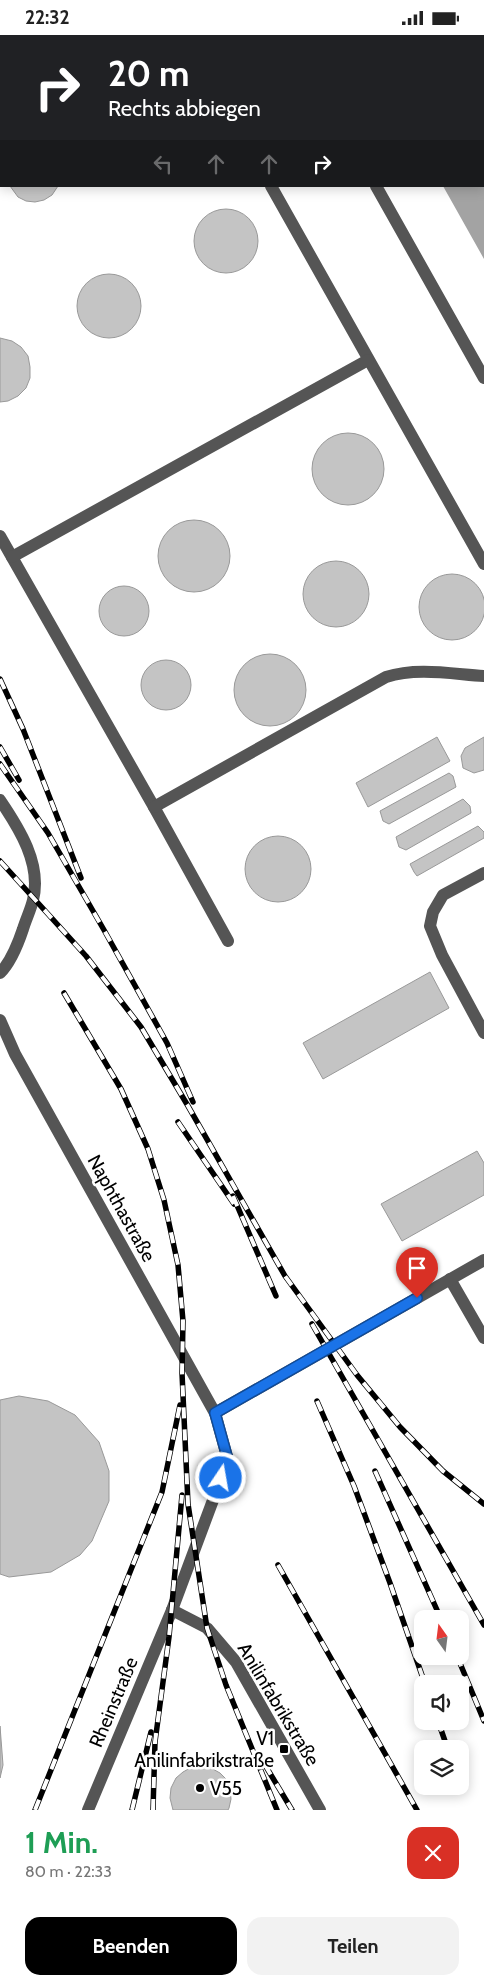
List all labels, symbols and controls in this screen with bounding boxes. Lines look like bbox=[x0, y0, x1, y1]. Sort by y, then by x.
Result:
text: 22:32 bbox=[25, 6, 70, 29]
text: 20 m bbox=[108, 52, 190, 95]
icon: right bbox=[25, 55, 90, 120]
text: Rechts abbiegen bbox=[108, 95, 261, 122]
icon: left bbox=[149, 150, 177, 178]
icon: ahead bbox=[202, 150, 230, 178]
icon: ahead bbox=[255, 150, 283, 178]
icon: right bbox=[308, 150, 336, 178]
street label: Naphthastraße bbox=[83, 1151, 161, 1266]
pin bbox=[396, 1247, 438, 1298]
icon: arrive bbox=[403, 1254, 431, 1282]
position arrow bbox=[194, 1451, 246, 1503]
north arrow bbox=[414, 1610, 469, 1665]
map controls bbox=[414, 1610, 469, 1795]
street label: Anilinfabrikstraße bbox=[233, 1638, 325, 1770]
street label: Rheinstraße bbox=[84, 1653, 143, 1751]
button: sound bbox=[414, 1675, 469, 1730]
place label: V1 Anilinfabrikstraße bbox=[134, 1727, 274, 1772]
button: layers bbox=[414, 1740, 469, 1795]
marker: V1 Anilinfabrikstraße bbox=[278, 1743, 290, 1755]
place label: V55 bbox=[210, 1777, 242, 1800]
marker: V55 bbox=[194, 1782, 206, 1794]
text: 1 Min. bbox=[25, 1824, 98, 1861]
button: close bbox=[407, 1827, 459, 1879]
text: 80 m · 22:33 bbox=[25, 1862, 112, 1881]
button: Beenden bbox=[25, 1917, 237, 1975]
button: Teilen bbox=[247, 1917, 459, 1975]

